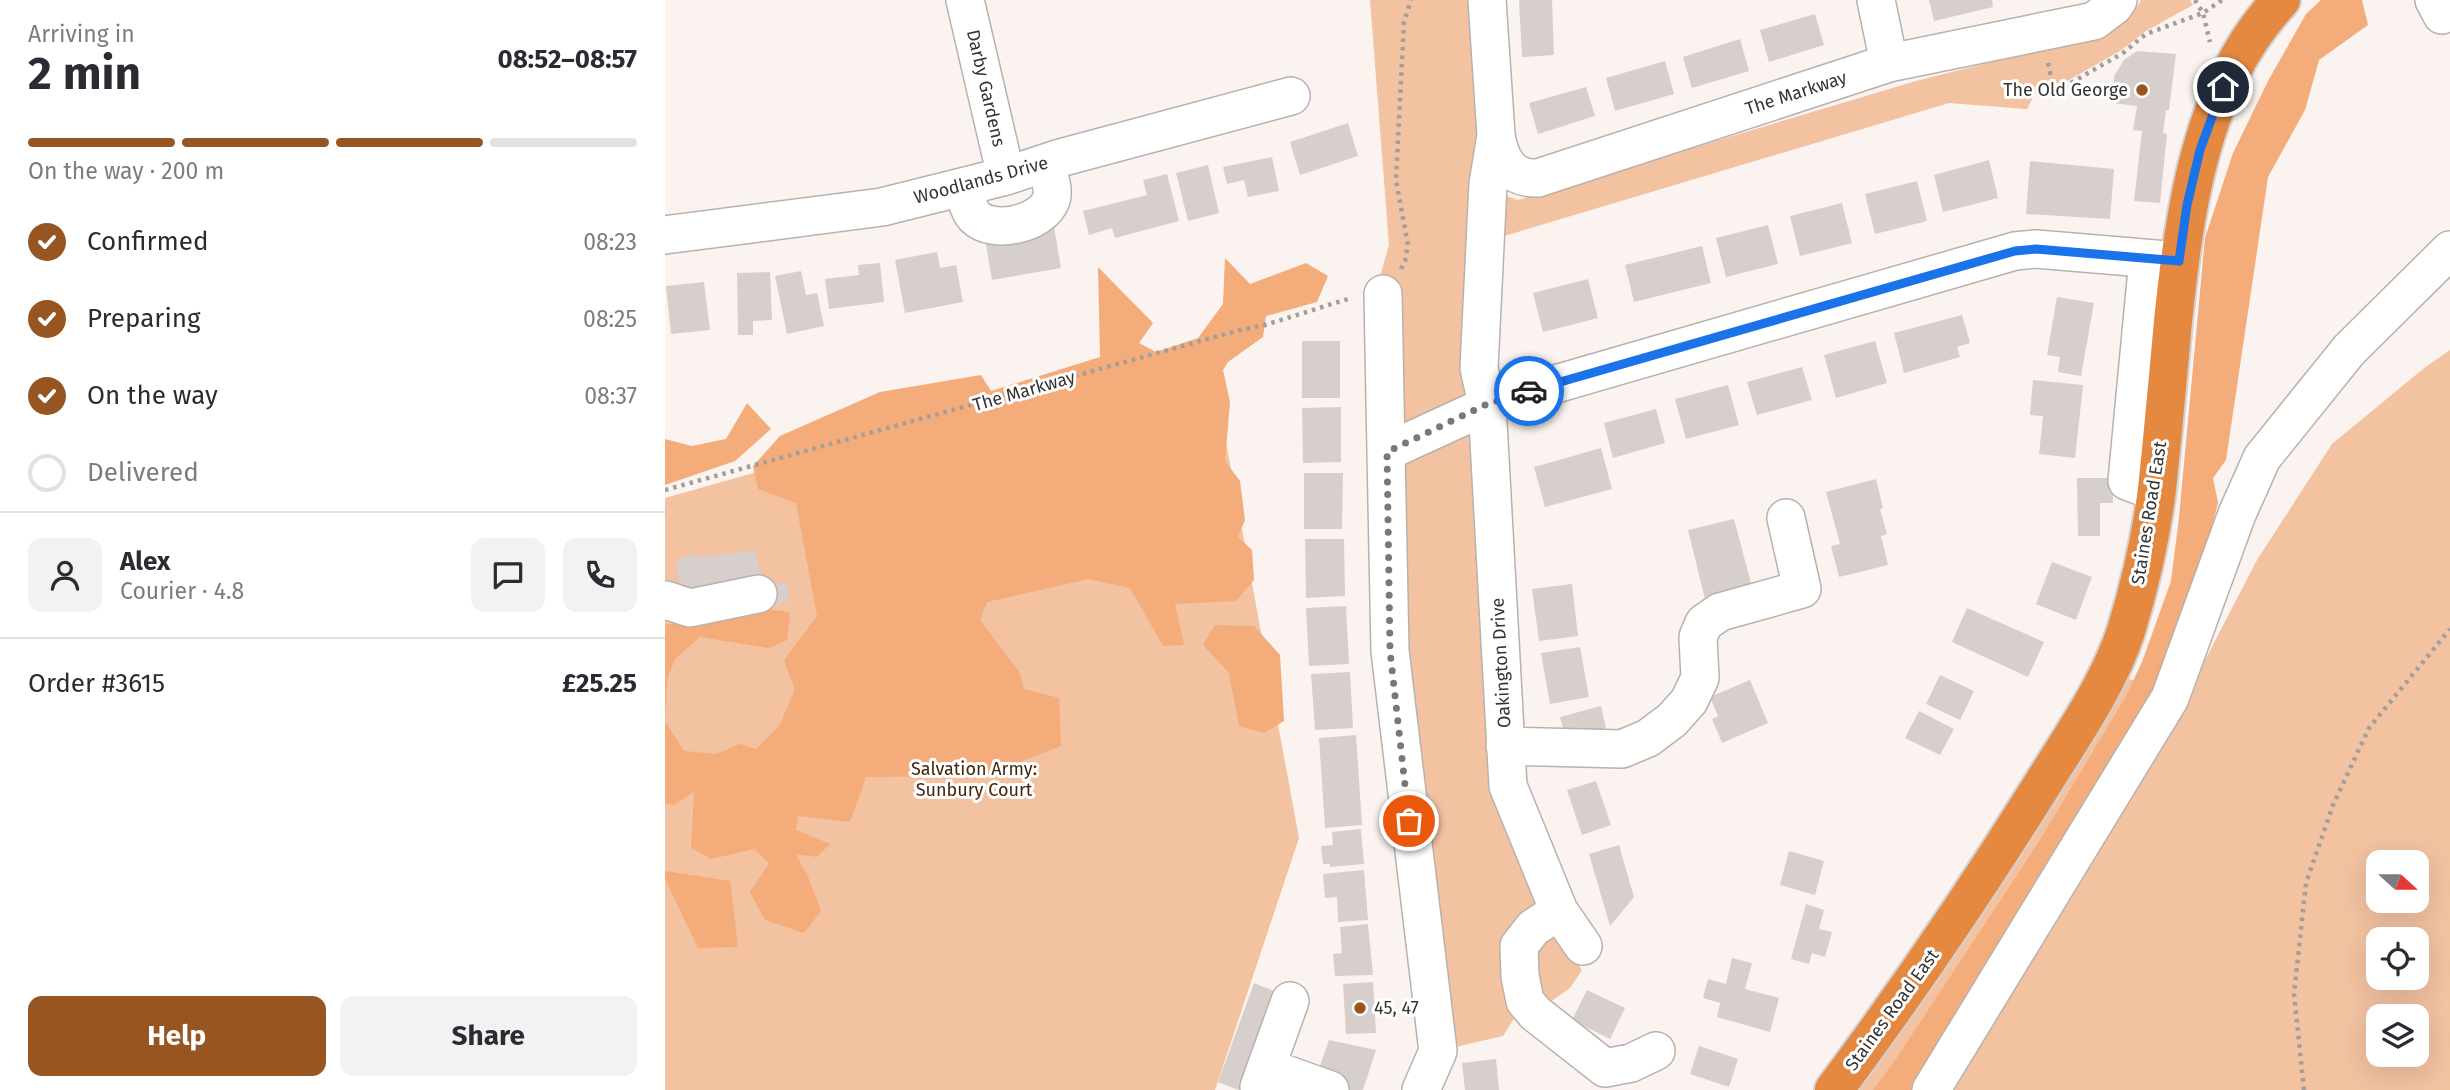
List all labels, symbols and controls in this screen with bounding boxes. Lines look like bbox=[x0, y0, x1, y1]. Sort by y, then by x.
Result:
text: Arriving in bbox=[28, 20, 135, 48]
street label: Darby Gardens bbox=[962, 27, 1010, 149]
text: 08:52–08:57 bbox=[498, 44, 637, 75]
text: 2 min bbox=[28, 46, 141, 101]
pin bbox=[2193, 57, 2253, 117]
street label: The Markway bbox=[1742, 66, 1850, 120]
icon: home bbox=[2204, 68, 2242, 106]
place label: The Old George bbox=[2003, 79, 2128, 101]
marker: The Old George bbox=[2134, 82, 2150, 98]
street label: Woodlands Drive bbox=[911, 151, 1051, 209]
text: On the way · 200 m bbox=[28, 157, 224, 185]
icon: check bbox=[28, 223, 66, 261]
text: Confirmed bbox=[87, 226, 208, 257]
text: 08:23 bbox=[583, 228, 637, 256]
icon: check bbox=[28, 300, 66, 338]
text: Preparing bbox=[87, 303, 200, 334]
text: 08:25 bbox=[583, 305, 637, 333]
courier bbox=[1494, 356, 1564, 426]
street label: The Markway bbox=[970, 366, 1078, 416]
icon: car bbox=[1510, 372, 1548, 410]
icon: check bbox=[28, 377, 66, 415]
text: On the way bbox=[87, 380, 218, 411]
text: 08:37 bbox=[584, 382, 637, 410]
street label: Staines Road East bbox=[2127, 439, 2171, 586]
text: Delivered bbox=[87, 457, 199, 488]
button: person bbox=[28, 538, 102, 612]
button: chat bbox=[471, 538, 545, 612]
button: phone bbox=[563, 538, 637, 612]
text: Alex bbox=[120, 546, 170, 577]
text: Courier · 4.8 bbox=[120, 577, 244, 605]
street label: Oakington Drive bbox=[1487, 597, 1515, 729]
text: Order #3615 bbox=[28, 668, 165, 699]
text: £25.25 bbox=[562, 668, 637, 699]
park label: Salvation Army: Sunbury Court bbox=[911, 758, 1037, 801]
pin bbox=[1379, 791, 1439, 851]
icon: bag bbox=[1390, 802, 1428, 840]
north arrow bbox=[2366, 850, 2429, 914]
map controls bbox=[2366, 850, 2429, 1067]
button: locate bbox=[2366, 927, 2429, 990]
street label: Staines Road East bbox=[1841, 945, 1944, 1075]
button: Help bbox=[28, 996, 326, 1076]
button: Share bbox=[340, 996, 637, 1076]
place label: 45, 47 bbox=[1374, 997, 1419, 1019]
marker: 45, 47 bbox=[1352, 1000, 1368, 1016]
button: layers bbox=[2366, 1004, 2429, 1067]

